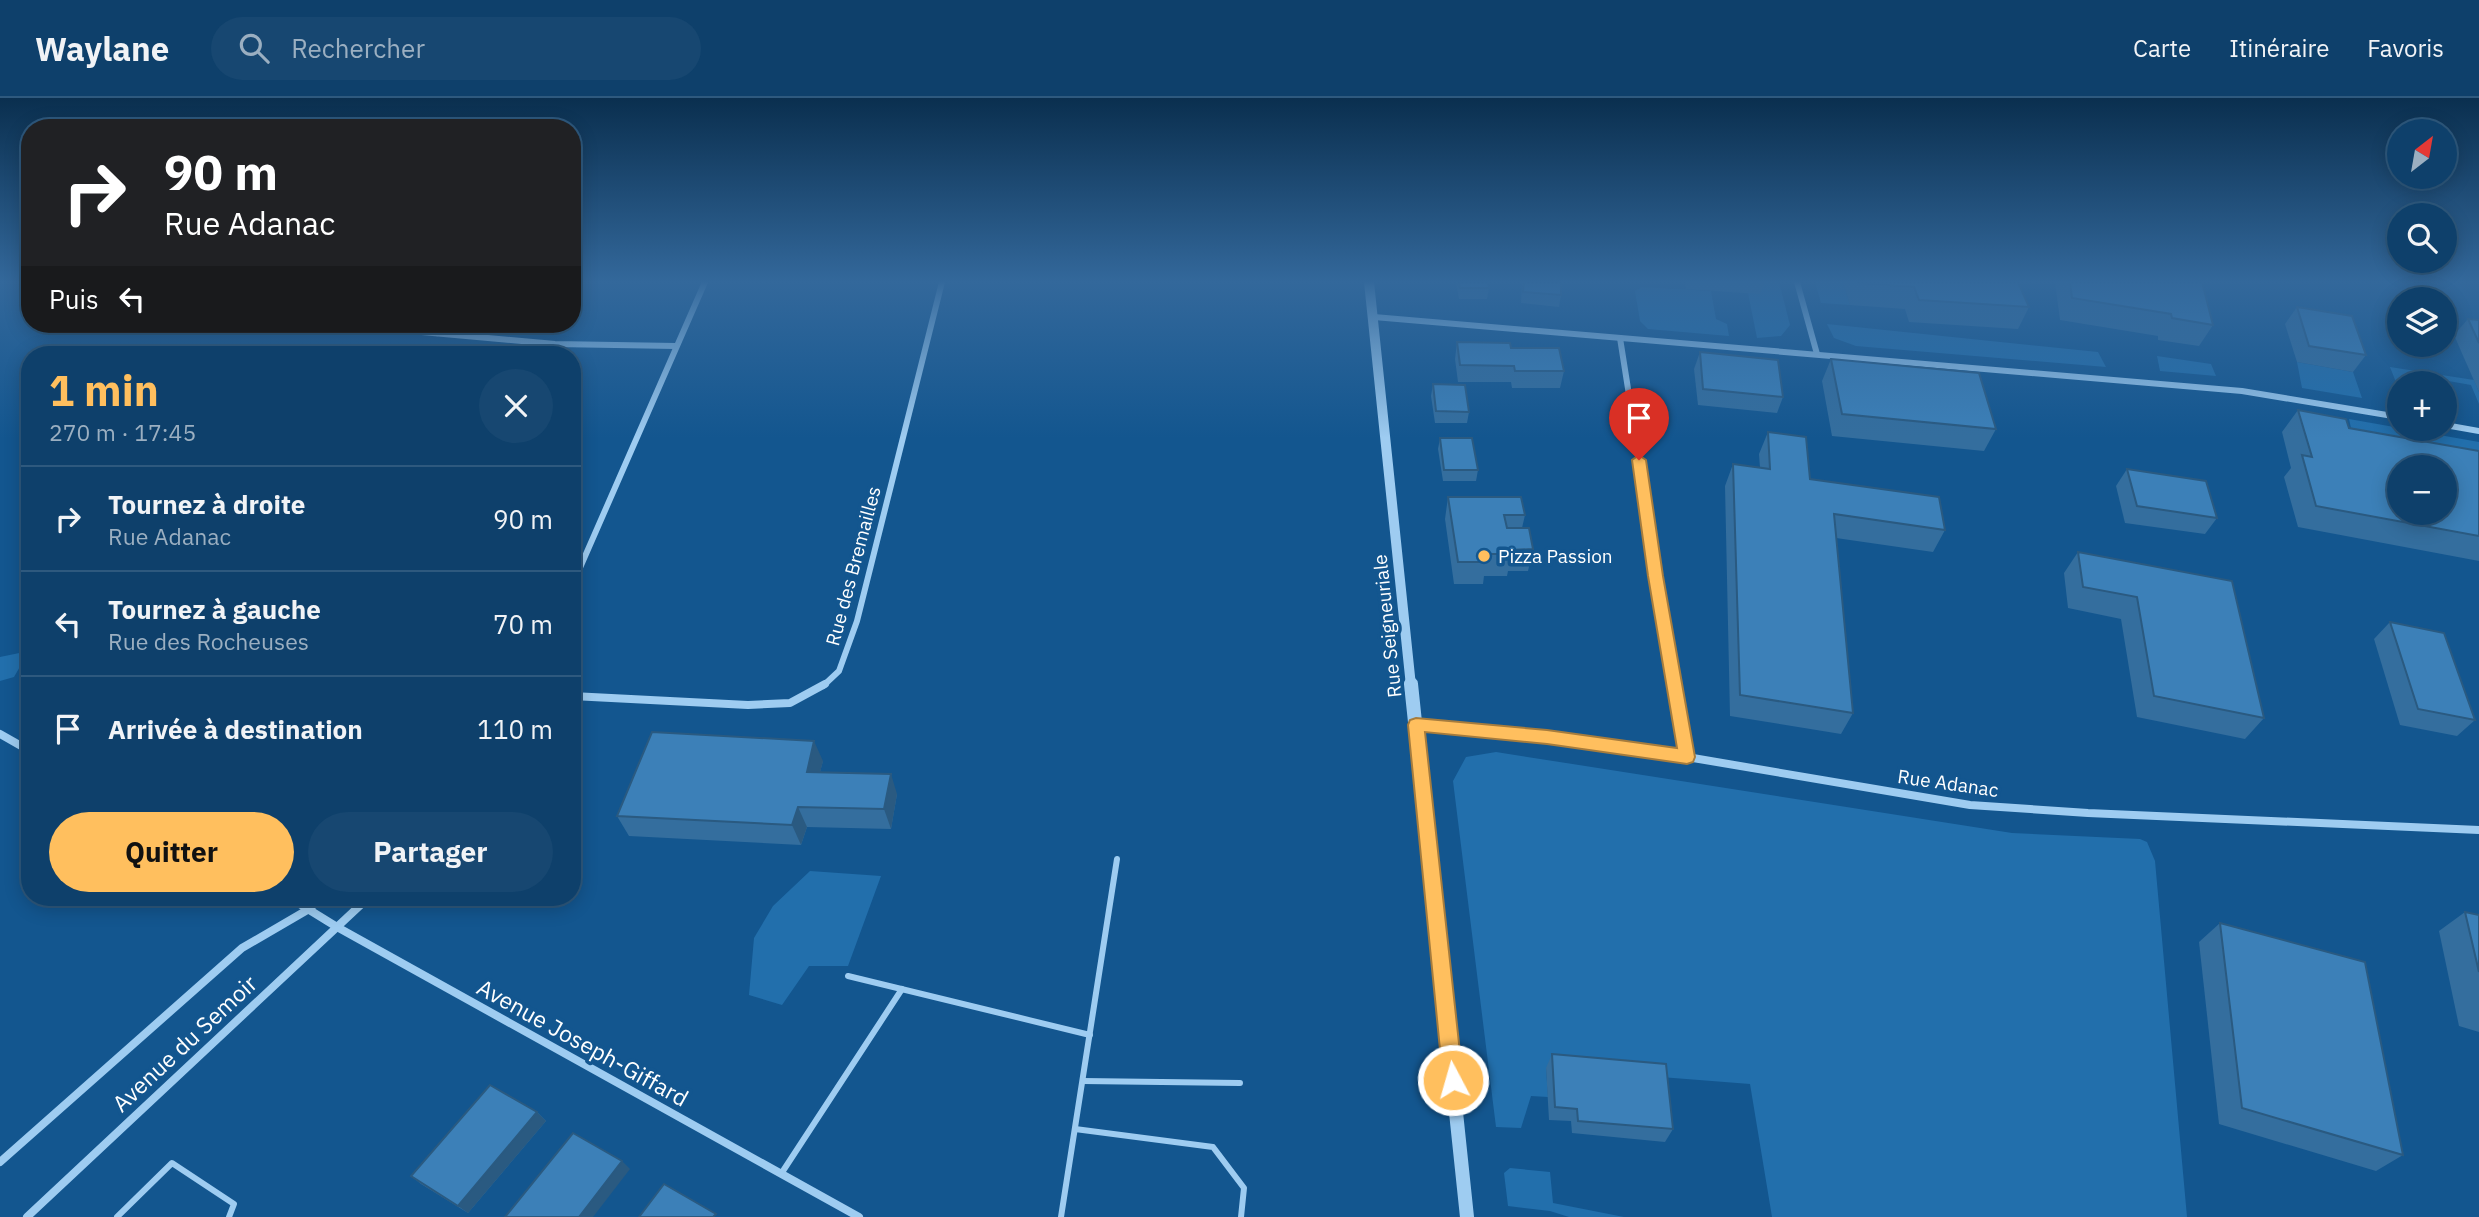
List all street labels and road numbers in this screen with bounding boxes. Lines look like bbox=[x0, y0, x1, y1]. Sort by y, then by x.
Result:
street label: Rue des Bremailles bbox=[820, 484, 886, 648]
street label: Rue Seigneuriale bbox=[1368, 553, 1406, 699]
street label: Rue Adanac bbox=[1896, 764, 2000, 802]
street label: Avenue du Semoir bbox=[105, 968, 263, 1118]
street label: Avenue Joseph-Giffard bbox=[472, 971, 694, 1113]

